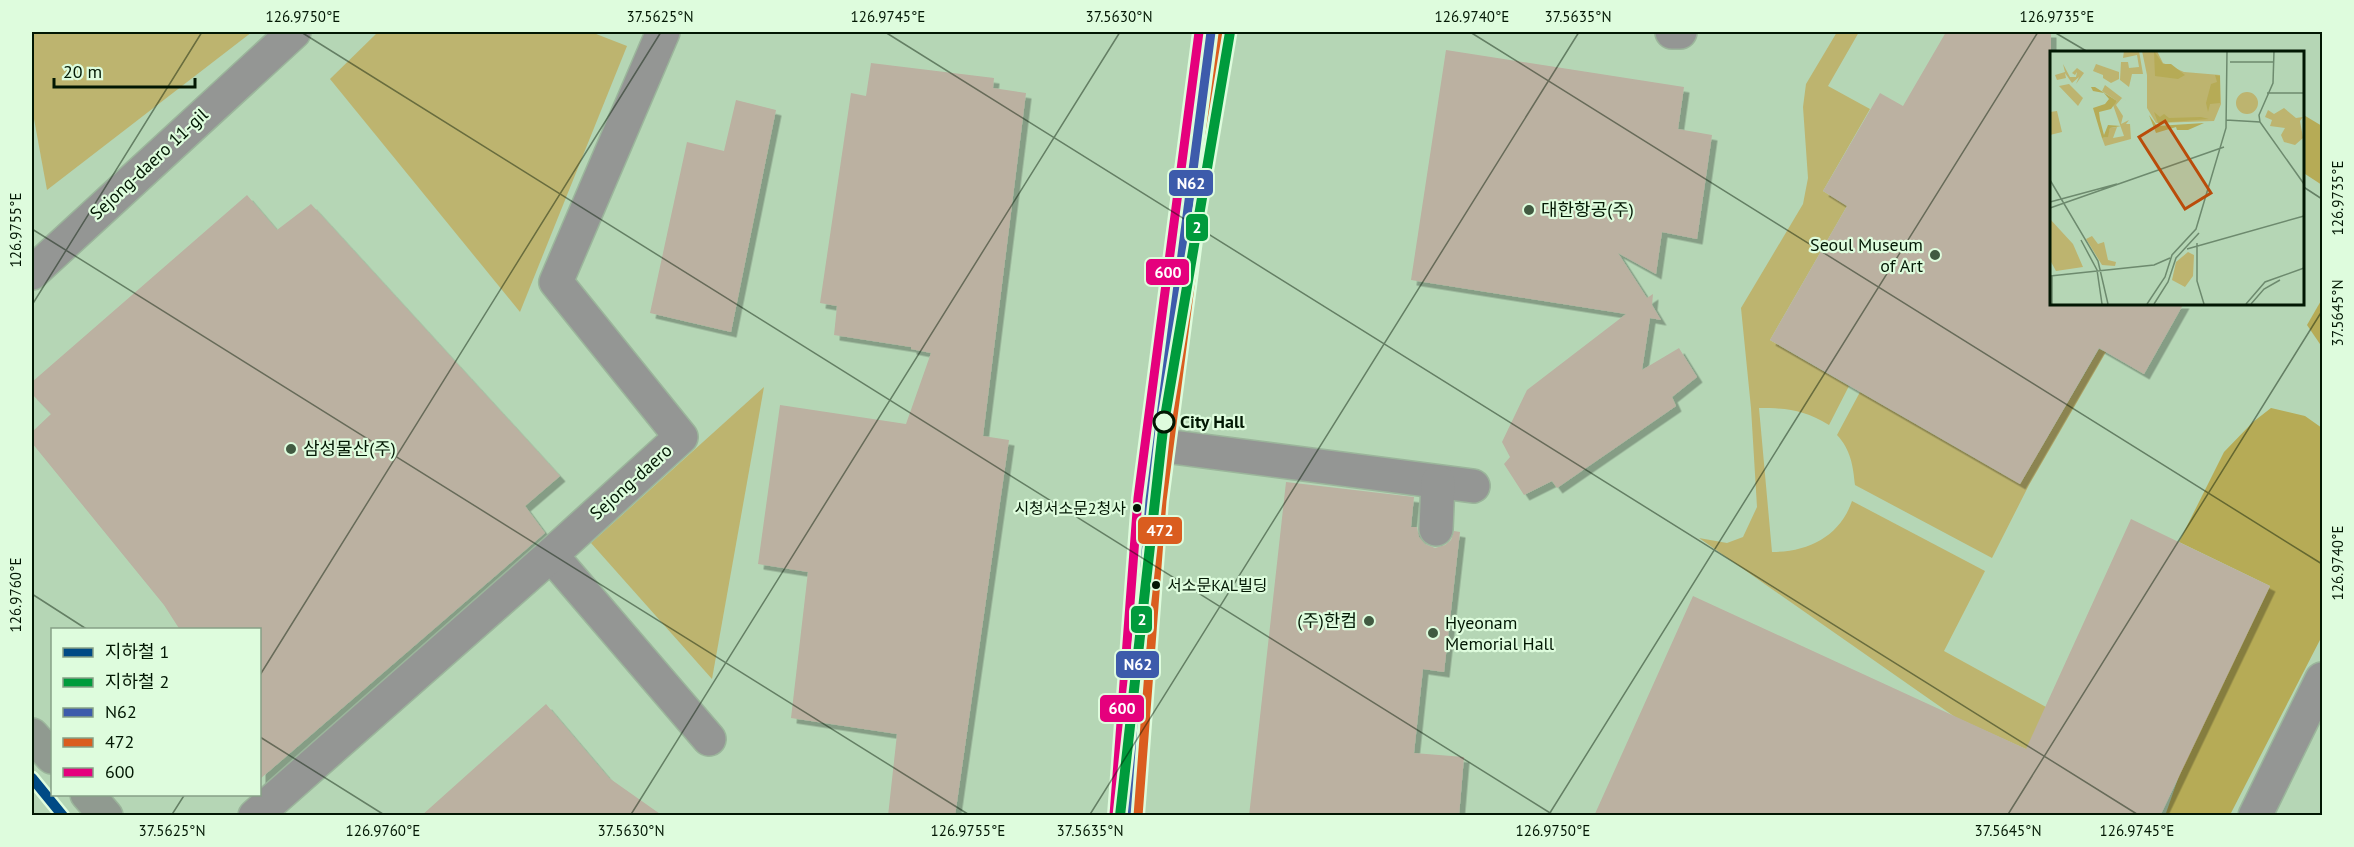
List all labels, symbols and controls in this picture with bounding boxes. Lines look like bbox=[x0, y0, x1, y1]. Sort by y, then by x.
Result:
text: 126.9750°E bbox=[266, 7, 340, 26]
text: 37.5625°N bbox=[626, 7, 694, 26]
text: 126.9745°E bbox=[851, 7, 925, 26]
text: 37.5630°N bbox=[1085, 7, 1153, 26]
text: 126.9740°E bbox=[1435, 7, 1509, 26]
text: 37.5635°N bbox=[1544, 7, 1612, 26]
text: 126.9735°E bbox=[2020, 7, 2094, 26]
scale bar bbox=[54, 51, 195, 89]
inset map bbox=[2050, 51, 2303, 304]
text: 20 m bbox=[63, 60, 102, 83]
street label: Sejong-daero 11-gil bbox=[85, 102, 213, 224]
text: 126.9735°E bbox=[2328, 161, 2347, 235]
line badge: N62 bbox=[1168, 169, 1214, 197]
text: N62 bbox=[1177, 173, 1205, 193]
text: 126.9755°E bbox=[6, 193, 25, 267]
place label: 대한항공(주) bbox=[1541, 198, 1634, 221]
marker: 대한항공(주) bbox=[1522, 203, 1536, 217]
line badge: 2 bbox=[1185, 213, 1209, 242]
text: 2 bbox=[1192, 217, 1202, 237]
place label: Seoul Museum of Art bbox=[1810, 233, 1923, 277]
marker: Seoul Museum of Art bbox=[1928, 248, 1942, 262]
line badge: 600 bbox=[1145, 258, 1190, 286]
text: 600 bbox=[1154, 262, 1182, 282]
text: 37.5645°N bbox=[2328, 279, 2347, 347]
place label: City Hall bbox=[1180, 410, 1245, 433]
marker: City Hall bbox=[1153, 411, 1175, 433]
place label: 삼성물산(주) bbox=[303, 437, 396, 460]
street label: Sejong-daero bbox=[585, 439, 677, 525]
marker: 삼성물산(주) bbox=[284, 442, 298, 456]
place label: 시청서소문2청사 bbox=[1014, 498, 1126, 518]
marker: 시청서소문2청사 bbox=[1131, 502, 1143, 514]
line badge: 472 bbox=[1137, 516, 1183, 545]
text: 472 bbox=[1146, 520, 1174, 540]
text: 126.9740°E bbox=[2328, 526, 2347, 600]
text: 126.9760°E bbox=[6, 558, 25, 632]
place label: 서소문KAL빌딩 bbox=[1167, 575, 1268, 595]
marker: 서소문KAL빌딩 bbox=[1150, 579, 1162, 591]
line badge: 2 bbox=[1130, 605, 1153, 634]
text: 2 bbox=[1137, 609, 1147, 629]
place label: (주)한컴 bbox=[1297, 609, 1357, 632]
place label: Hyeonam Memorial Hall bbox=[1445, 611, 1555, 655]
marker: (주)한컴 bbox=[1362, 614, 1376, 628]
marker: Hyeonam Memorial Hall bbox=[1426, 626, 1440, 640]
legend bbox=[51, 628, 261, 796]
text: 지하철 1 bbox=[105, 640, 169, 663]
line badge: N62 bbox=[1115, 650, 1160, 679]
text: N62 bbox=[1124, 654, 1152, 674]
text: 지하철 2 bbox=[105, 670, 169, 693]
line badge: 600 bbox=[1099, 694, 1145, 723]
text: 600 bbox=[1108, 698, 1136, 718]
text: N62 bbox=[105, 700, 137, 723]
text: 472 bbox=[105, 730, 134, 753]
text: 600 bbox=[105, 760, 135, 783]
text: 37.5625°N bbox=[138, 821, 206, 840]
text: 126.9760°E bbox=[346, 821, 420, 840]
text: 37.5630°N bbox=[597, 821, 665, 840]
text: 126.9755°E bbox=[931, 821, 1005, 840]
text: 37.5635°N bbox=[1056, 821, 1124, 840]
text: 126.9750°E bbox=[1516, 821, 1590, 840]
text: 37.5645°N bbox=[1974, 821, 2042, 840]
text: 126.9745°E bbox=[2100, 821, 2174, 840]

